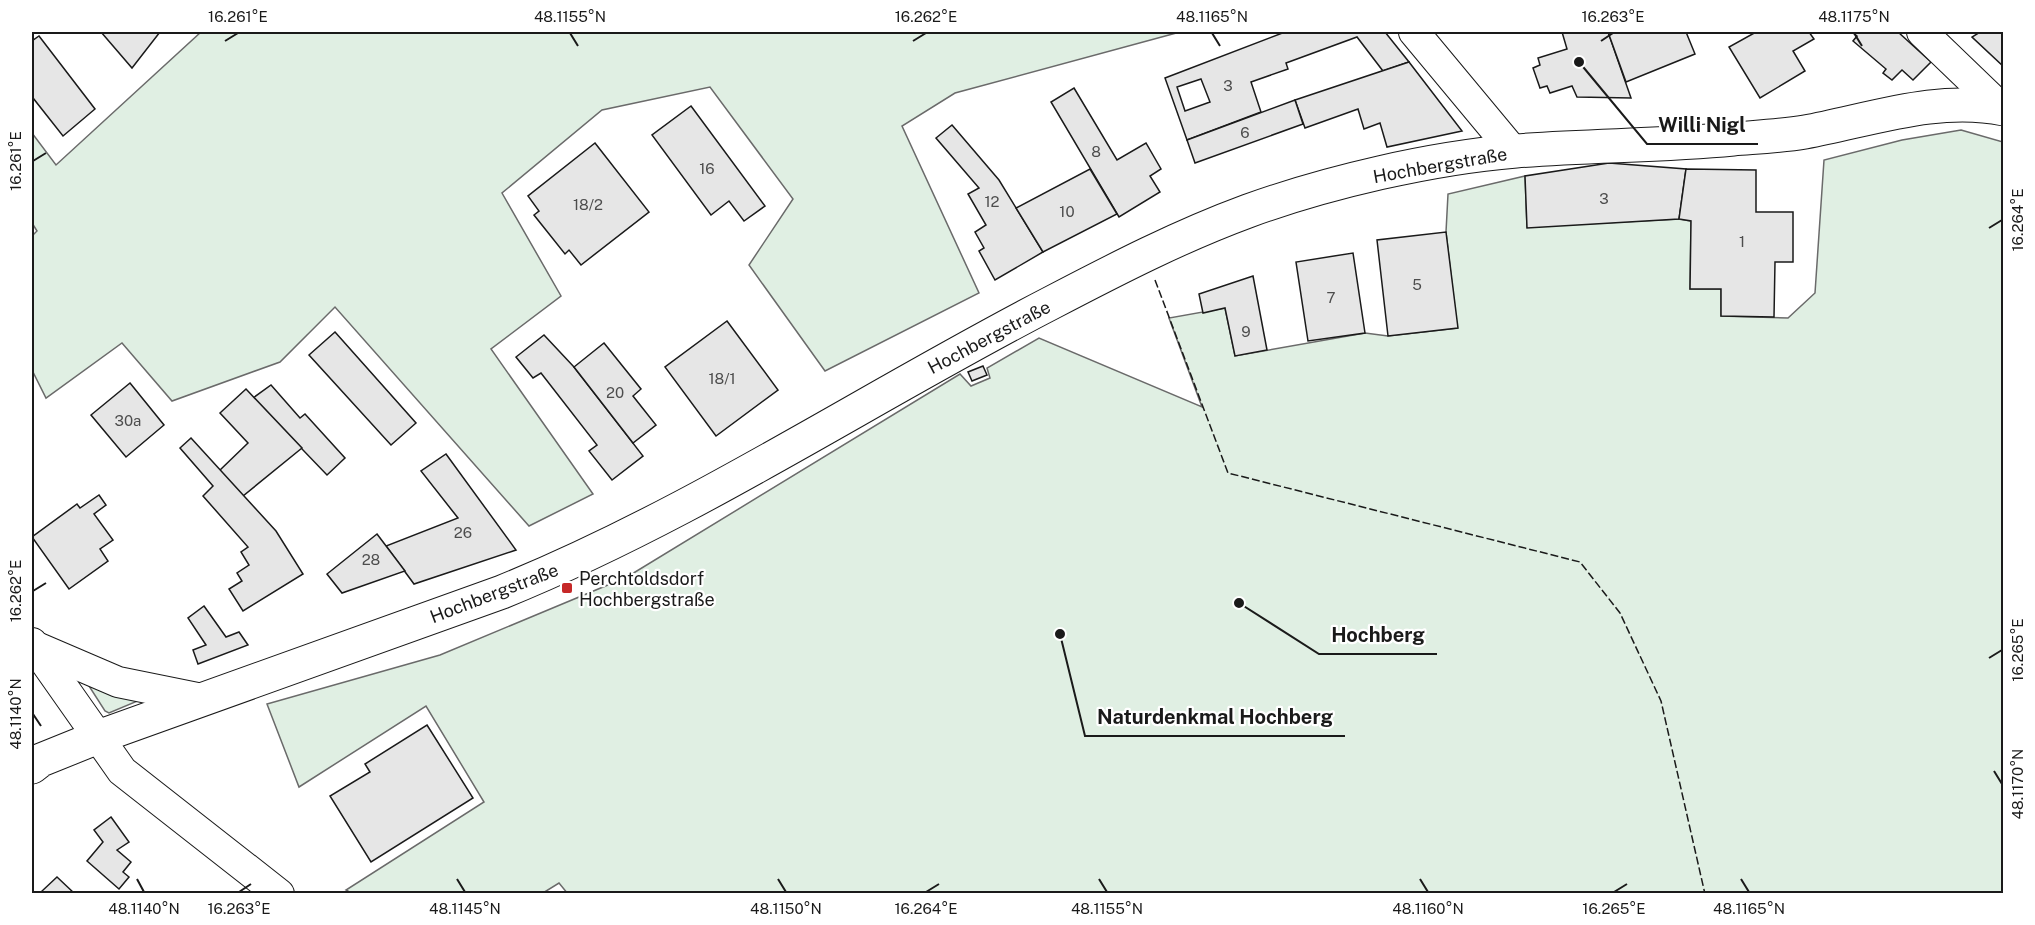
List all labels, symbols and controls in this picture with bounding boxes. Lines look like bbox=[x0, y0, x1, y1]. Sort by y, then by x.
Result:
text: 16.261°E bbox=[208, 8, 268, 25]
text: 48.1155°N bbox=[534, 8, 606, 25]
text: 16.262°E bbox=[895, 8, 957, 25]
text: 48.1165°N bbox=[1176, 8, 1248, 25]
text: 16.263°E bbox=[1582, 8, 1645, 25]
text: 48.1175°N bbox=[1818, 8, 1890, 25]
house number: 3 bbox=[1223, 77, 1233, 94]
callout: Willi Nigl bbox=[1647, 106, 1758, 144]
text: Willi Nigl bbox=[1658, 113, 1746, 137]
house number: 6 bbox=[1240, 124, 1250, 141]
text: 16.261°E bbox=[7, 131, 24, 191]
house number: 8 bbox=[1091, 143, 1101, 160]
street label: Hochbergstraße bbox=[1371, 143, 1509, 187]
house number: 16 bbox=[699, 160, 715, 177]
text: 16.264°E bbox=[2009, 188, 2026, 252]
house number: 3 bbox=[1599, 190, 1609, 207]
house number: 12 bbox=[984, 193, 1000, 210]
house number: 18/2 bbox=[573, 196, 603, 213]
house number: 10 bbox=[1059, 203, 1075, 220]
house number: 1 bbox=[1739, 233, 1745, 250]
house number: 5 bbox=[1412, 276, 1422, 293]
house number: 7 bbox=[1326, 289, 1336, 306]
street label: Hochbergstraße bbox=[924, 296, 1054, 378]
house number: 9 bbox=[1241, 323, 1251, 340]
house number: 18/1 bbox=[708, 370, 736, 387]
house number: 20 bbox=[606, 384, 624, 401]
house number: 30a bbox=[115, 412, 141, 429]
house number: 26 bbox=[454, 524, 472, 541]
house number: 28 bbox=[362, 551, 380, 568]
street label: Hochbergstraße bbox=[427, 559, 561, 627]
text: 16.262°E bbox=[7, 560, 24, 622]
place label: Perchtoldsdorf Hochbergstraße bbox=[579, 568, 715, 610]
marker: Perchtoldsdorf Hochbergstraße bbox=[560, 581, 574, 595]
callout: Hochberg bbox=[1319, 616, 1437, 654]
text: 16.265°E bbox=[2009, 618, 2026, 682]
text: Hochberg bbox=[1331, 623, 1425, 647]
text: 48.1140°N bbox=[7, 678, 24, 750]
callout: Naturdenkmal Hochberg bbox=[1085, 698, 1345, 736]
text: Naturdenkmal Hochberg bbox=[1097, 705, 1333, 729]
text: 48.1170°N bbox=[2009, 749, 2026, 819]
text: 48.1140°N bbox=[108, 900, 180, 917]
text: 16.263°E bbox=[208, 900, 271, 917]
text: 48.1145°N bbox=[429, 900, 501, 917]
text: 48.1150°N bbox=[750, 900, 822, 917]
text: 16.264°E bbox=[894, 900, 958, 917]
text: 48.1155°N bbox=[1071, 900, 1143, 917]
text: 48.1160°N bbox=[1392, 900, 1464, 917]
text: 16.265°E bbox=[1582, 900, 1646, 917]
text: 48.1165°N bbox=[1713, 900, 1785, 917]

